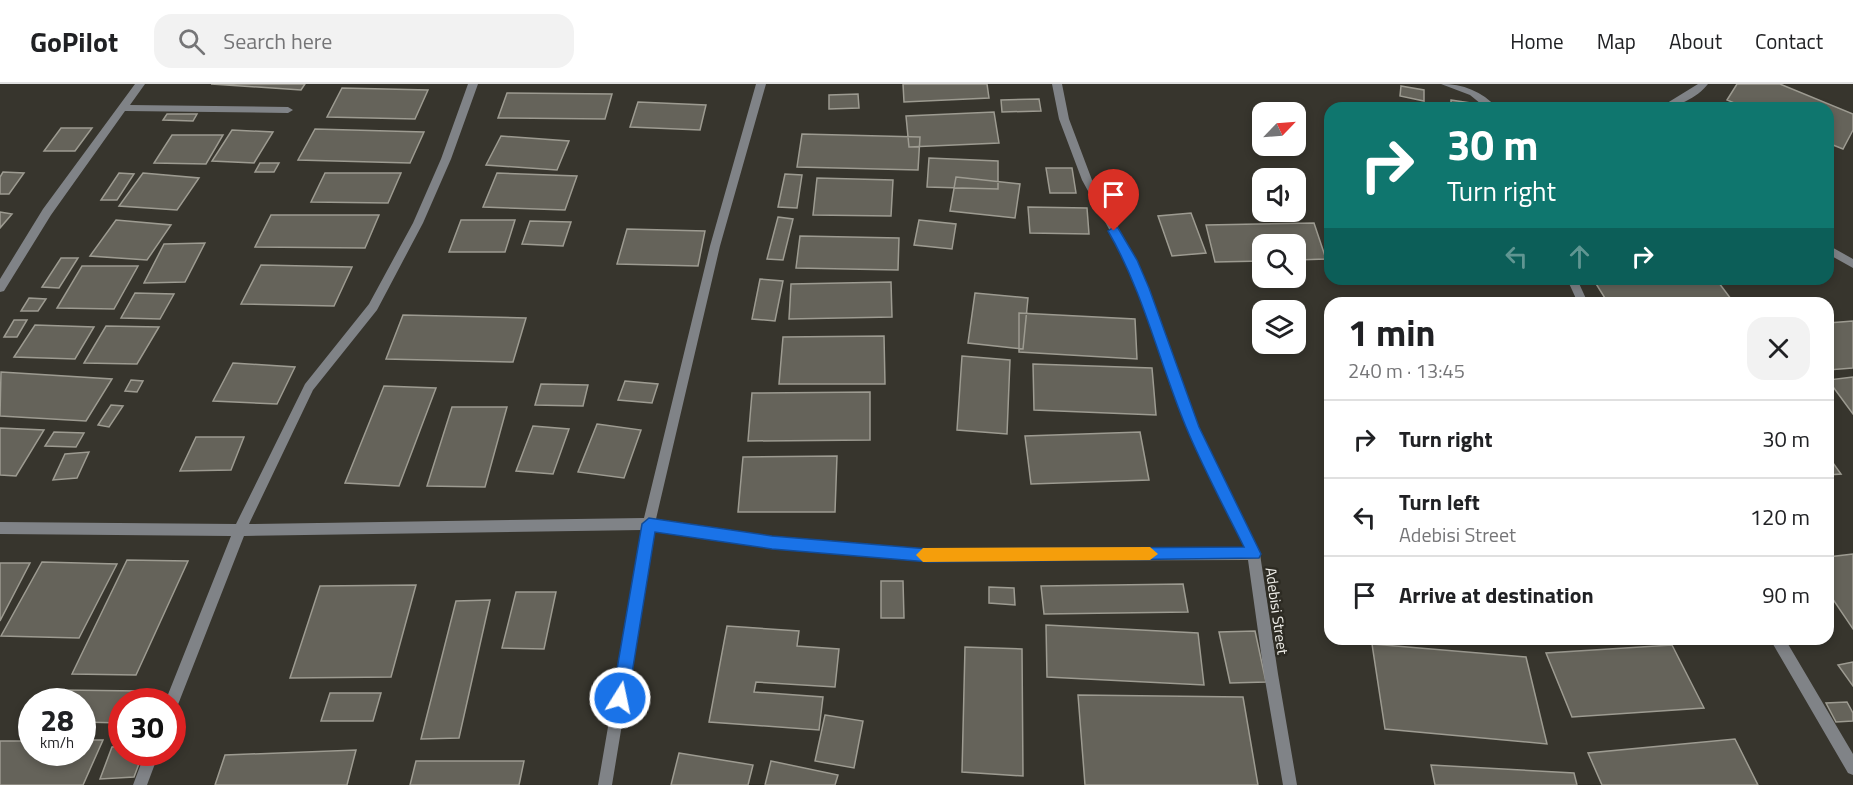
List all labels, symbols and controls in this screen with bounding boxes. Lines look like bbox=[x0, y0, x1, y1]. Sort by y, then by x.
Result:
search box bbox=[154, 14, 574, 68]
text: GoPilot bbox=[30, 20, 118, 63]
text: Search here bbox=[223, 24, 332, 58]
icon: search bbox=[175, 25, 208, 58]
text: Home bbox=[1510, 25, 1564, 57]
text: Map bbox=[1597, 25, 1636, 57]
text: About bbox=[1669, 25, 1722, 57]
text: Contact bbox=[1755, 25, 1823, 57]
north arrow bbox=[1252, 102, 1306, 156]
map controls bbox=[1252, 102, 1306, 354]
text: 30 m bbox=[1447, 112, 1539, 176]
icon: right bbox=[1348, 126, 1426, 204]
button: sound bbox=[1252, 168, 1306, 222]
pin bbox=[1088, 169, 1139, 231]
text: Turn right bbox=[1447, 170, 1556, 211]
icon: arrive bbox=[1097, 178, 1130, 211]
button: search bbox=[1252, 234, 1306, 288]
icon: left bbox=[1500, 240, 1533, 273]
icon: ahead bbox=[1563, 240, 1596, 273]
icon: right bbox=[1626, 240, 1659, 273]
button: layers bbox=[1252, 300, 1306, 354]
text: 1 min bbox=[1348, 305, 1435, 360]
button: close bbox=[1747, 317, 1810, 380]
text: 240 m · 13:45 bbox=[1348, 355, 1465, 386]
text: Turn right bbox=[1399, 422, 1493, 456]
text: 30 m bbox=[1762, 422, 1810, 456]
icon: right bbox=[1348, 423, 1381, 456]
text: Turn left bbox=[1399, 485, 1480, 519]
text: 120 m bbox=[1750, 500, 1810, 534]
icon: left bbox=[1348, 501, 1381, 534]
text: Adebisi Street bbox=[1399, 519, 1516, 550]
street label: Adebisi Street bbox=[1260, 566, 1295, 657]
text: Arrive at destination bbox=[1399, 578, 1594, 612]
text: 90 m bbox=[1762, 578, 1810, 612]
icon: arrive bbox=[1348, 579, 1381, 612]
position arrow bbox=[588, 666, 652, 730]
speed limit sign: 30 bbox=[108, 688, 186, 766]
text: 28 bbox=[40, 697, 74, 743]
text: km/h bbox=[40, 731, 74, 754]

